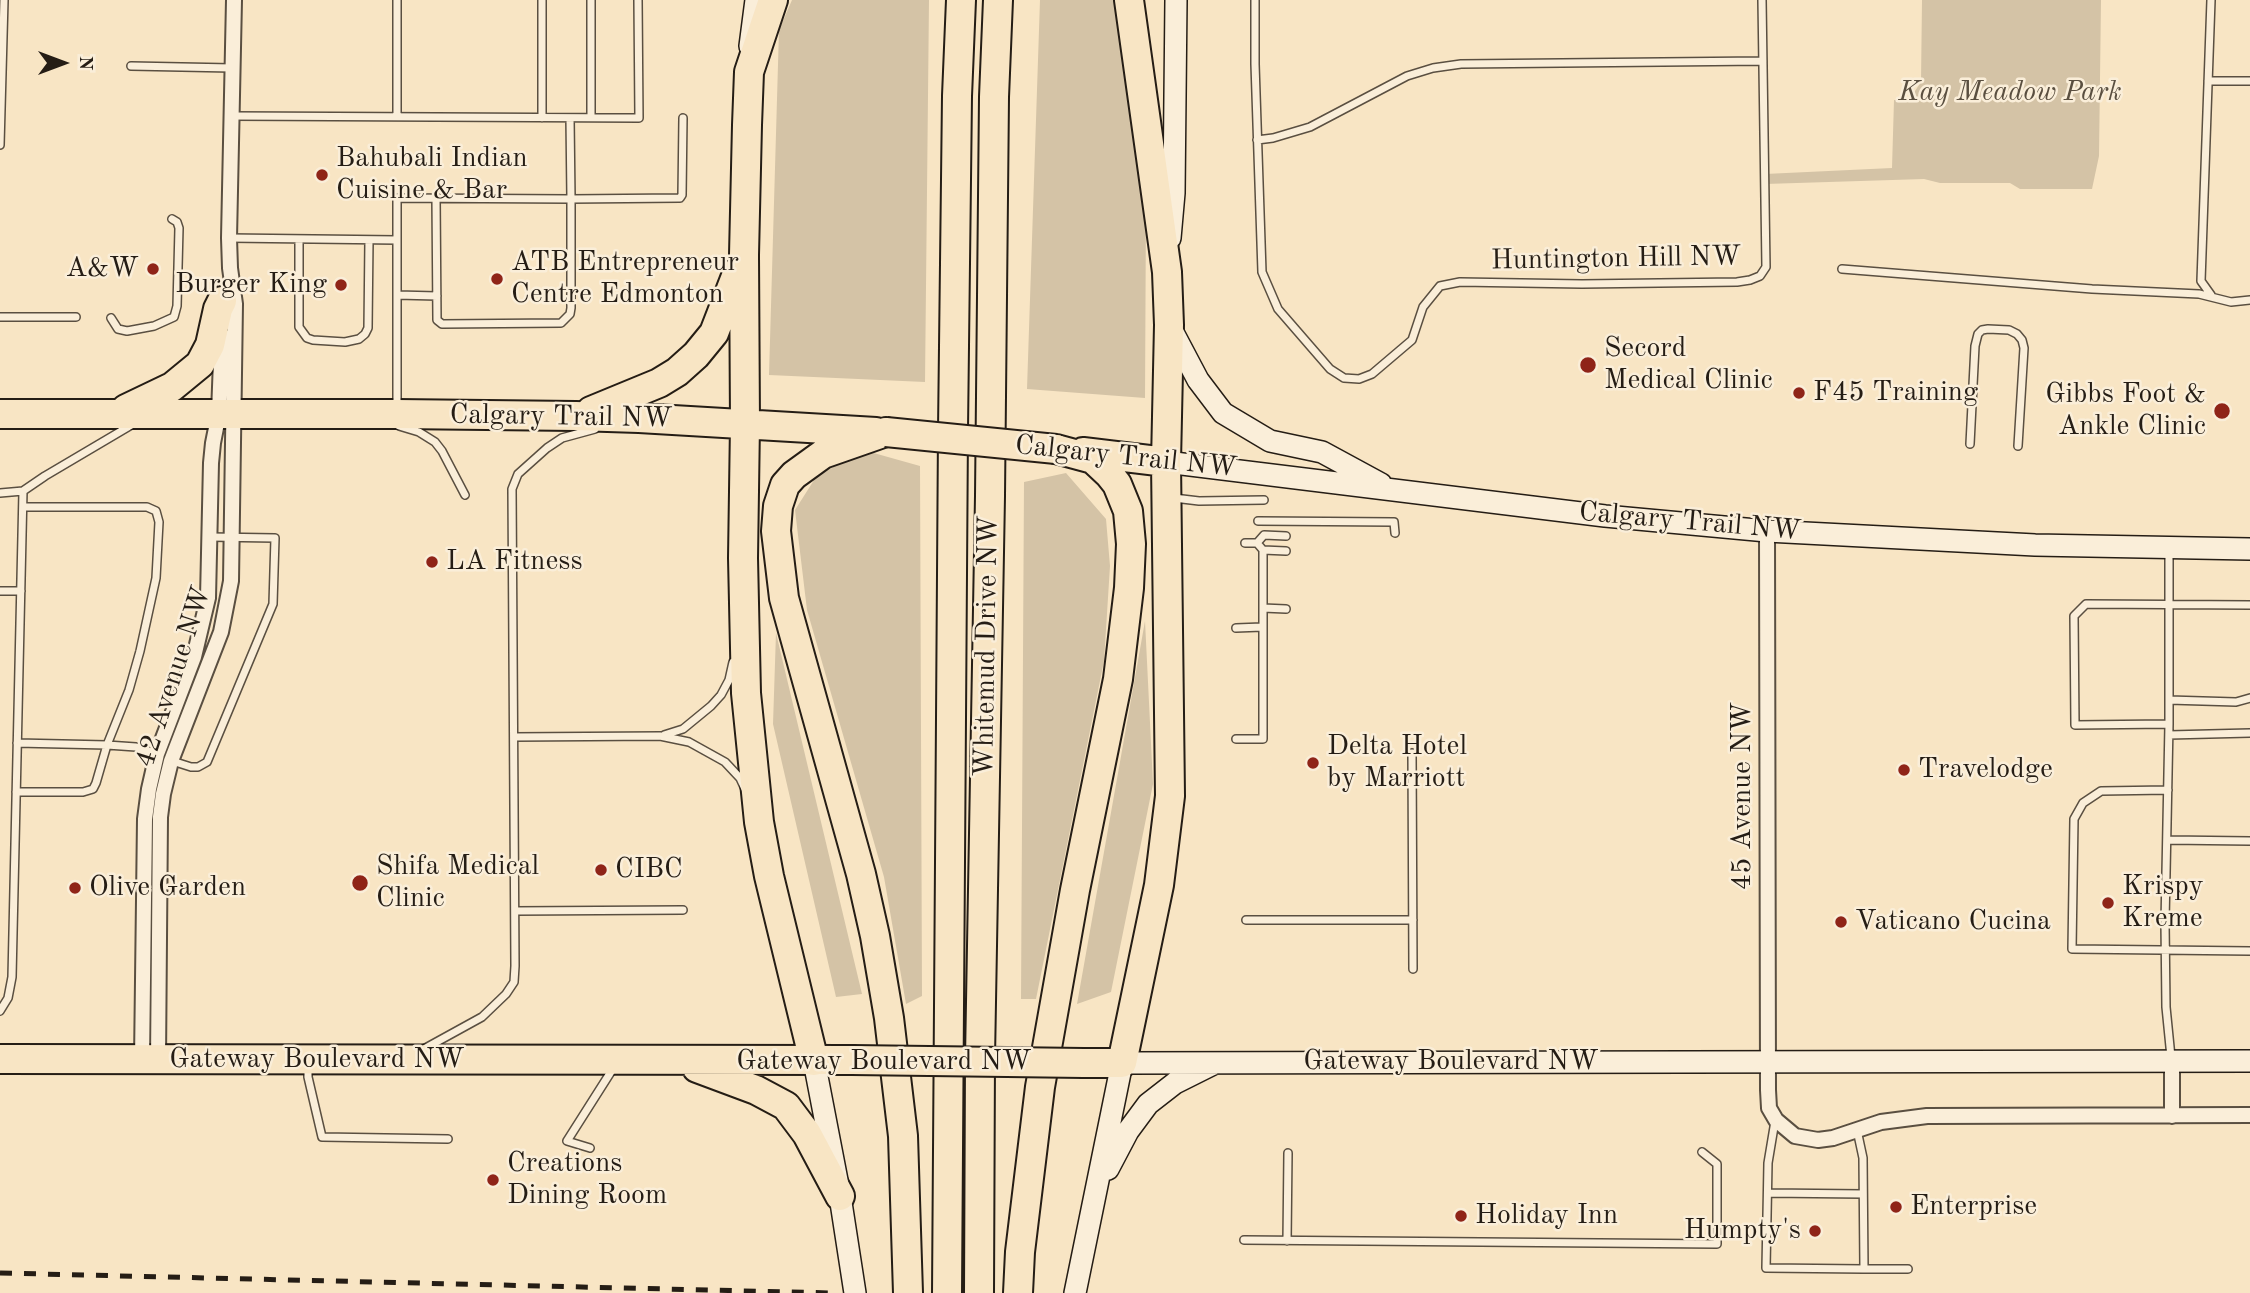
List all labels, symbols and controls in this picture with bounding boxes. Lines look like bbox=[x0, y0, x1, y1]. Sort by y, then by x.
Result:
north arrow bbox=[28, 28, 98, 98]
text: N bbox=[75, 56, 94, 70]
park label: Kay Meadow Park bbox=[1898, 76, 2122, 110]
place label: Bahubali Indian Cuisine & Bar bbox=[336, 142, 528, 208]
marker: Bahubali Indian Cuisine & Bar bbox=[314, 167, 330, 183]
street label: Huntington Hill NW bbox=[1491, 240, 1741, 278]
place label: ATB Entrepreneur Centre Edmonton bbox=[511, 246, 739, 312]
place label: A&W bbox=[66, 252, 139, 286]
marker: A&W bbox=[145, 261, 161, 277]
place label: Burger King bbox=[175, 268, 327, 302]
marker: ATB Entrepreneur Centre Edmonton bbox=[489, 271, 505, 287]
marker: Burger King bbox=[333, 277, 349, 293]
place label: Secord Medical Clinic bbox=[1604, 332, 1773, 398]
marker: Secord Medical Clinic bbox=[1578, 355, 1598, 375]
place label: F45 Training bbox=[1813, 376, 1978, 410]
place label: Gibbs Foot & Ankle Clinic bbox=[2045, 378, 2206, 444]
marker: F45 Training bbox=[1791, 385, 1807, 401]
street label: Calgary Trail NW bbox=[449, 398, 673, 436]
marker: Gibbs Foot & Ankle Clinic bbox=[2212, 401, 2232, 421]
street label: Calgary Trail NW bbox=[1013, 429, 1239, 485]
street label: Calgary Trail NW bbox=[1577, 496, 1803, 548]
street label: Whitemud Drive NW bbox=[968, 515, 1006, 777]
place label: LA Fitness bbox=[446, 545, 583, 579]
marker: LA Fitness bbox=[424, 554, 440, 570]
street label: 42 Avenue NW bbox=[129, 582, 219, 772]
street label: 45 Avenue NW bbox=[1726, 702, 1760, 890]
place label: Delta Hotel by Marriott bbox=[1327, 730, 1467, 796]
place label: Travelodge bbox=[1918, 753, 2053, 787]
marker: Delta Hotel by Marriott bbox=[1305, 755, 1321, 771]
marker: Travelodge bbox=[1896, 762, 1912, 778]
place label: Shifa Medical Clinic bbox=[376, 850, 539, 916]
place label: CIBC bbox=[615, 853, 683, 887]
marker: CIBC bbox=[593, 862, 609, 878]
place label: Krispy Kreme bbox=[2122, 870, 2204, 936]
place label: Olive Garden bbox=[89, 871, 246, 905]
marker: Shifa Medical Clinic bbox=[350, 873, 370, 893]
marker: Olive Garden bbox=[67, 880, 83, 896]
marker: Krispy Kreme bbox=[2100, 895, 2116, 911]
place label: Vaticano Cucina bbox=[1855, 905, 2051, 939]
marker: Vaticano Cucina bbox=[1833, 914, 1849, 930]
street label: Gateway Boulevard NW bbox=[169, 1043, 465, 1077]
street label: Gateway Boulevard NW bbox=[736, 1045, 1032, 1079]
street label: Gateway Boulevard NW bbox=[1303, 1045, 1599, 1079]
place label: Creations Dining Room bbox=[507, 1147, 667, 1213]
marker: Creations Dining Room bbox=[485, 1172, 501, 1188]
place label: Enterprise bbox=[1910, 1190, 2037, 1224]
place label: Holiday Inn bbox=[1475, 1199, 1618, 1233]
marker: Enterprise bbox=[1888, 1199, 1904, 1215]
marker: Holiday Inn bbox=[1453, 1208, 1469, 1224]
place label: Humpty's bbox=[1684, 1214, 1801, 1248]
marker: Humpty's bbox=[1807, 1223, 1823, 1239]

